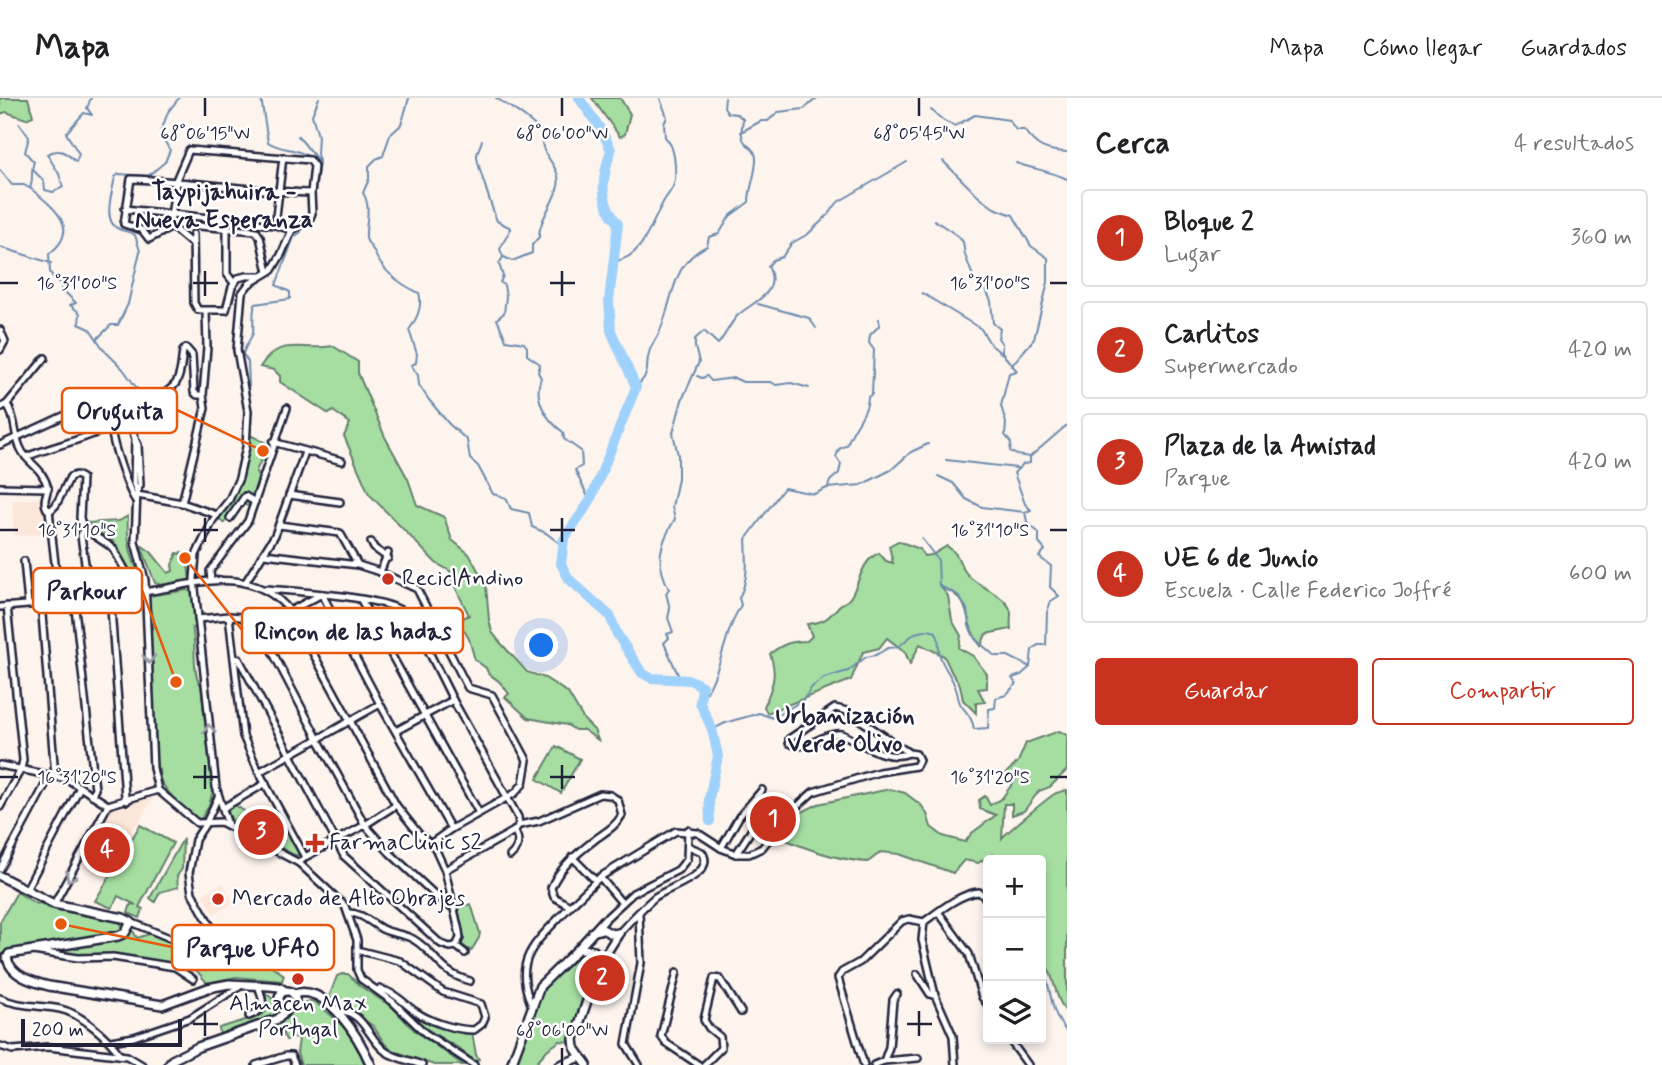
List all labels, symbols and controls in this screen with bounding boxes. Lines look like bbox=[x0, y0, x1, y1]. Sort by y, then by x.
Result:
text: Mapa bbox=[35, 26, 110, 70]
text: Mapa bbox=[1269, 33, 1324, 64]
text: Cómo llegar bbox=[1362, 33, 1482, 64]
text: Guardados bbox=[1520, 33, 1627, 64]
text: 68°06'15"W bbox=[160, 122, 250, 146]
text: 68°06'00"W bbox=[516, 122, 608, 146]
text: 68°05'45"W bbox=[873, 122, 965, 146]
text: Cerca bbox=[1095, 124, 1170, 163]
text: 4 resultados bbox=[1514, 129, 1634, 159]
district label: Taypijahuira - Nueva Esperanza bbox=[135, 177, 313, 236]
text: Bloque 2 bbox=[1164, 206, 1254, 240]
text: 1 bbox=[1115, 223, 1125, 253]
text: 360 m bbox=[1571, 223, 1632, 253]
text: Lugar bbox=[1164, 240, 1221, 270]
text: 16°31'00"S bbox=[37, 272, 117, 296]
text: 16°31'00"S bbox=[950, 272, 1030, 296]
text: Carlitos bbox=[1164, 318, 1259, 352]
text: 2 bbox=[1114, 335, 1126, 365]
text: 420 m bbox=[1568, 335, 1632, 365]
text: Supermercado bbox=[1164, 352, 1298, 382]
callout: Oruguita bbox=[62, 388, 177, 433]
text: Oruguita bbox=[76, 397, 164, 431]
text: Plaza de la Amistad bbox=[1164, 430, 1376, 464]
text: 3 bbox=[1115, 447, 1125, 477]
text: 420 m bbox=[1568, 447, 1632, 477]
text: Parque bbox=[1164, 464, 1230, 494]
text: 16°31'10"S bbox=[38, 519, 116, 543]
text: 16°31'10"S bbox=[951, 519, 1029, 543]
text: UE 6 de Junio bbox=[1164, 542, 1318, 576]
text: 4 bbox=[1113, 559, 1127, 589]
text: 600 m bbox=[1569, 559, 1632, 589]
place label: ReciclAndino bbox=[402, 564, 523, 594]
callout: Parkour bbox=[33, 568, 142, 613]
marker: ReciclAndino bbox=[380, 571, 396, 587]
text: Escuela · Calle Federico Joffré bbox=[1164, 576, 1451, 606]
text: Parkour bbox=[47, 577, 127, 608]
callout: Rincon de las hadas bbox=[242, 608, 463, 653]
text: Rincon de las hadas bbox=[254, 617, 452, 648]
your location bbox=[524, 628, 558, 662]
one-way arrow bbox=[141, 654, 156, 665]
button: Guardar bbox=[1095, 658, 1358, 725]
button: Compartir bbox=[1372, 658, 1634, 725]
district label: Urbanización Verde Olivo bbox=[776, 701, 914, 760]
one-way arrow bbox=[202, 723, 217, 734]
text: 16°31'20"S bbox=[37, 766, 117, 790]
text: 16°31'20"S bbox=[950, 766, 1030, 790]
pin: 1 bbox=[750, 793, 796, 845]
pin: 3 bbox=[238, 806, 284, 858]
pin: 4 bbox=[84, 824, 130, 876]
place label: FarmaClinic s2 bbox=[329, 828, 482, 858]
marker: FarmaClinic s2 bbox=[307, 835, 323, 851]
map controls bbox=[983, 855, 1046, 1044]
button: + bbox=[983, 855, 1046, 918]
one-way arrow bbox=[65, 869, 78, 882]
place label: Mercado de Alto Obrajes bbox=[232, 884, 465, 914]
marker: Mercado de Alto Obrajes bbox=[210, 891, 226, 907]
button: − bbox=[983, 918, 1046, 981]
callout: Parque UFAO bbox=[172, 925, 334, 970]
text: Parque UFAO bbox=[186, 934, 320, 965]
pin: 2 bbox=[579, 952, 625, 1004]
marker: Almacen Max Portugal bbox=[290, 971, 306, 987]
button: layers bbox=[983, 981, 1046, 1044]
place label: Almacen Max Portugal bbox=[229, 989, 367, 1045]
scale bar bbox=[21, 1016, 182, 1048]
text: 200 m bbox=[32, 1018, 84, 1043]
text: 68°06'00"W bbox=[516, 1019, 608, 1043]

